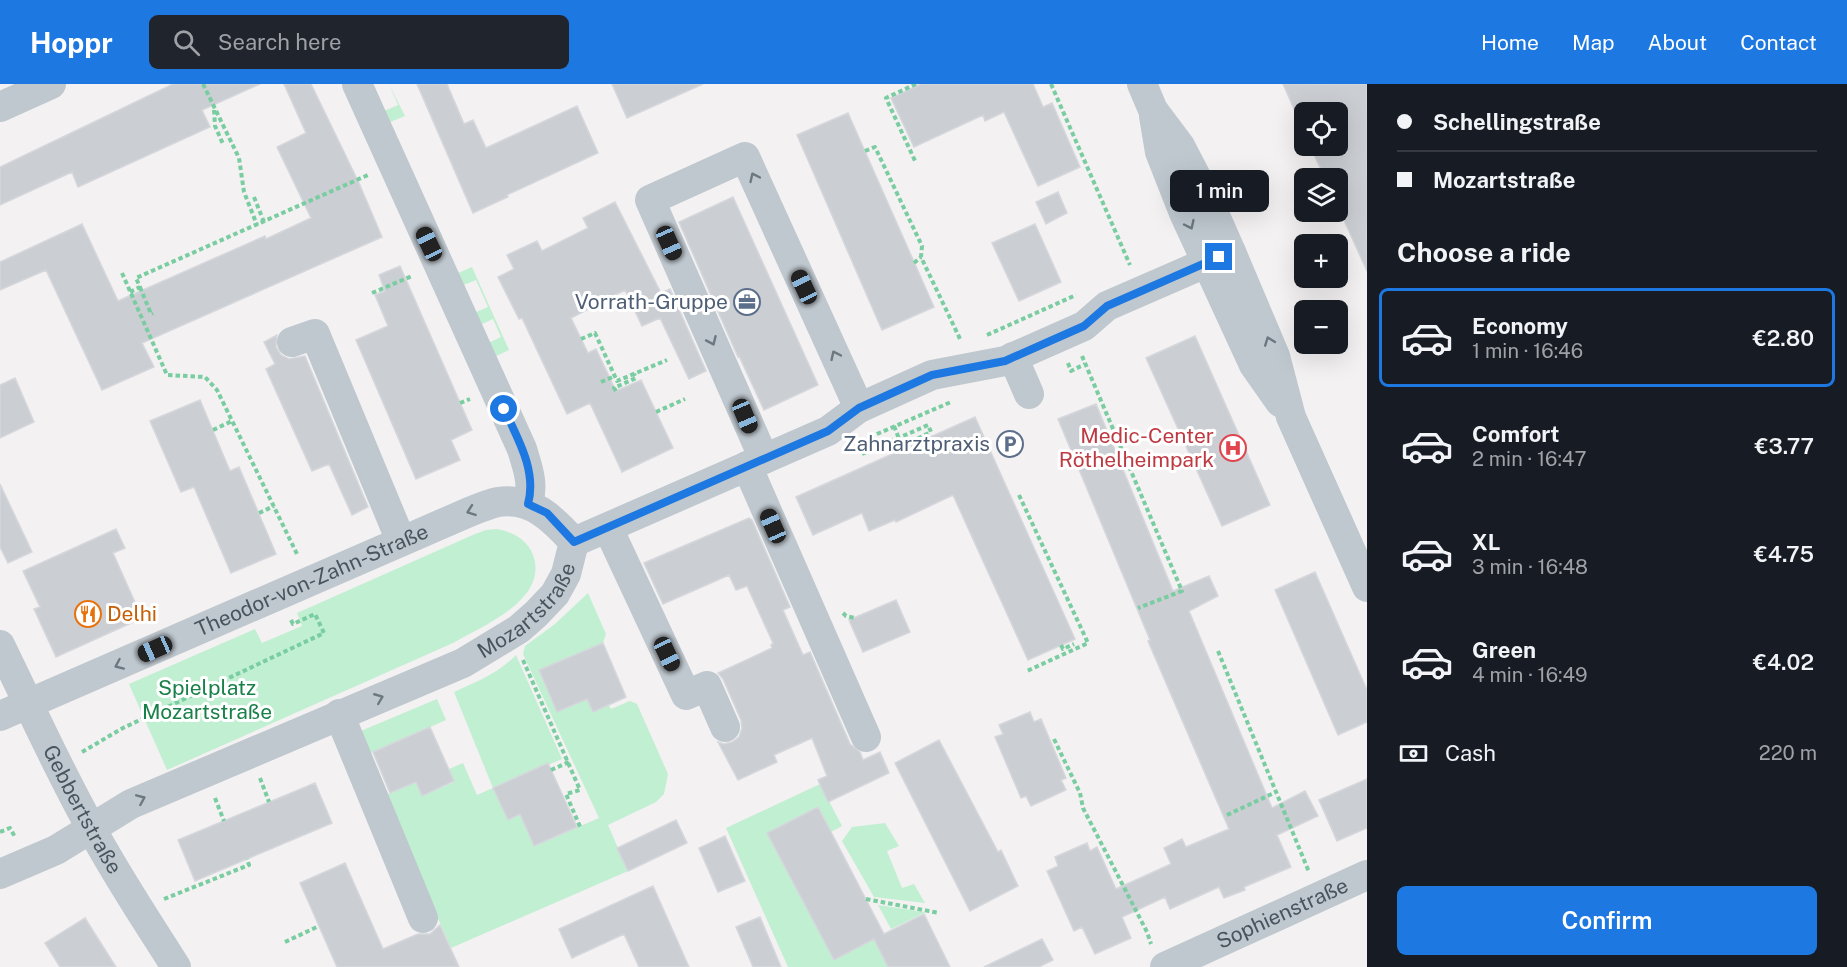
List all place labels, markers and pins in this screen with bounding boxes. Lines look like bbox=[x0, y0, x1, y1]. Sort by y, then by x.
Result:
office icon: Vorrath-Gruppe bbox=[732, 287, 762, 317]
place label: Vorrath-Gruppe bbox=[575, 289, 728, 314]
place label: Medic-Center Röthelheimpark bbox=[1059, 423, 1214, 472]
parking icon: Zahnarztpraxis bbox=[995, 429, 1025, 459]
place label: Zahnarztpraxis bbox=[843, 431, 990, 456]
hospital icon: Medic-Center Röthelheimpark bbox=[1218, 433, 1248, 463]
restaurant icon: Delhi bbox=[73, 599, 103, 629]
place label: Delhi bbox=[107, 601, 157, 626]

